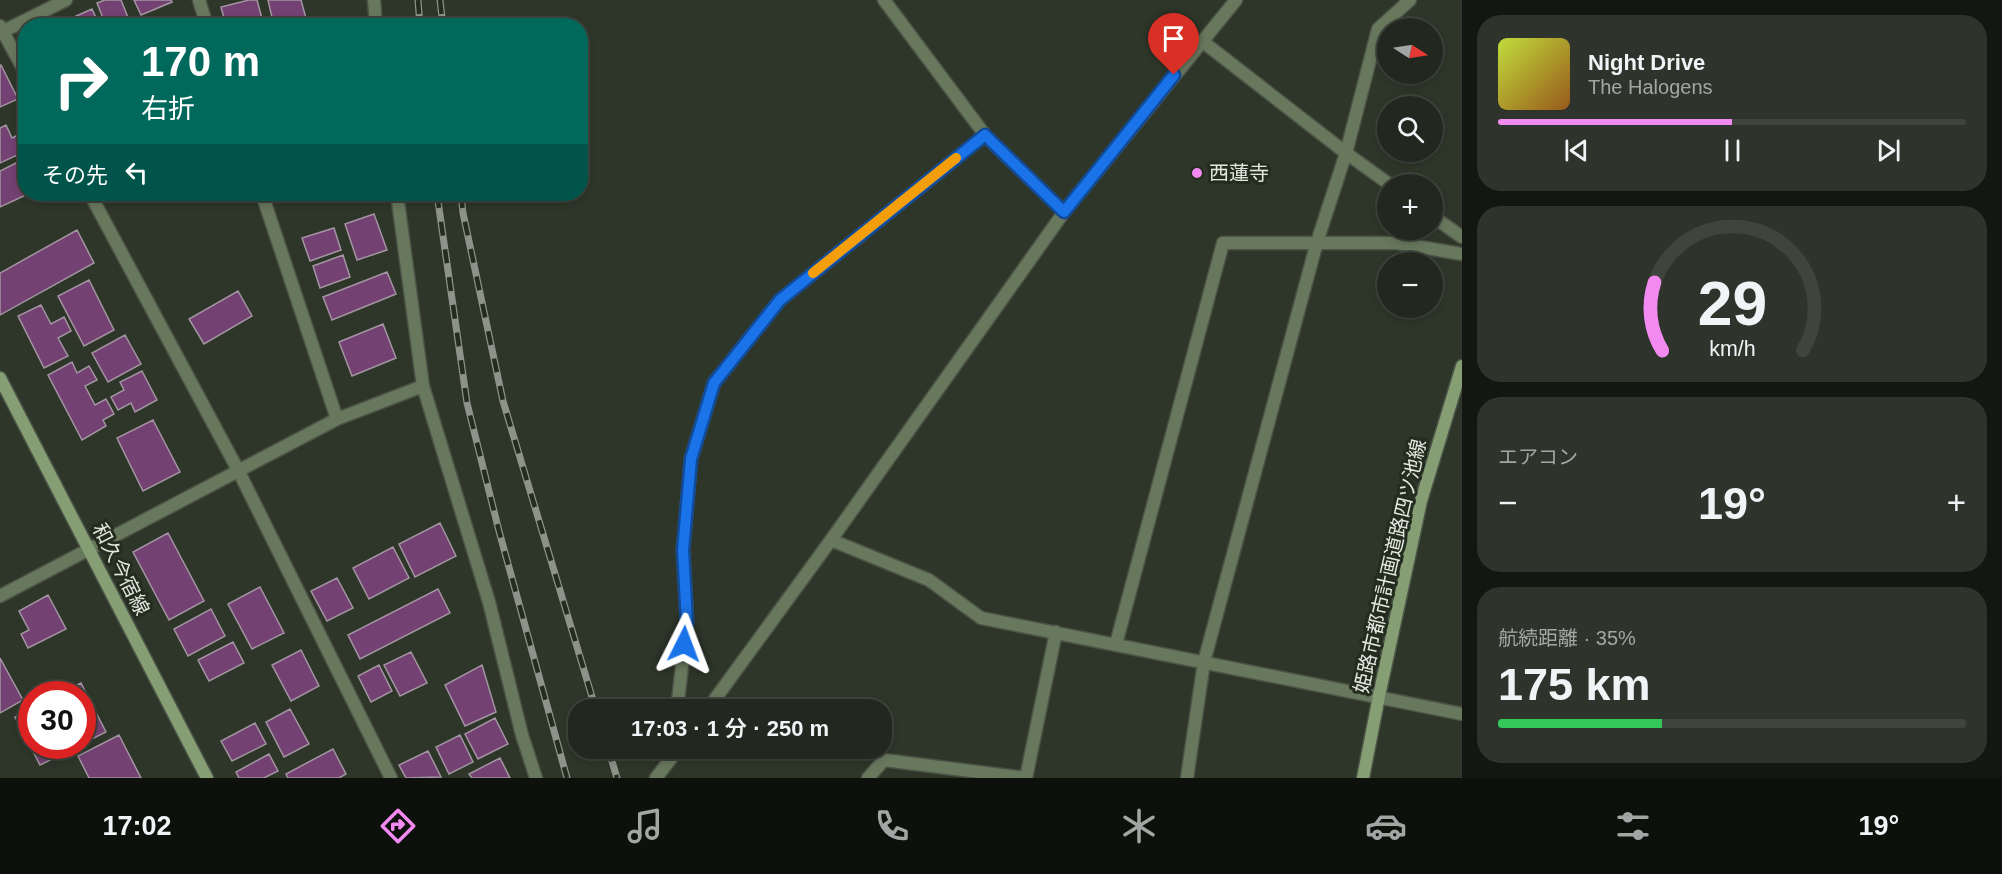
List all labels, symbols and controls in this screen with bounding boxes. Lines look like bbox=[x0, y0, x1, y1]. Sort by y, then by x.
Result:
pin bbox=[1148, 13, 1199, 75]
north arrow bbox=[1377, 18, 1443, 84]
map controls bbox=[1377, 18, 1443, 318]
icon: arrive bbox=[1157, 22, 1190, 55]
text: 170 m bbox=[141, 38, 260, 85]
icon: right bbox=[42, 42, 120, 120]
text: Night Drive bbox=[1588, 50, 1705, 75]
text: The Halogens bbox=[1588, 76, 1713, 98]
text: 右折 bbox=[141, 94, 195, 124]
button: search bbox=[1377, 96, 1443, 162]
icon: previous bbox=[1560, 134, 1593, 167]
icon: pause bbox=[1716, 134, 1749, 167]
icon: next bbox=[1872, 134, 1905, 167]
icon: left bbox=[120, 156, 153, 189]
place label: 西蓮寺 bbox=[1209, 162, 1269, 184]
text: その先 bbox=[42, 163, 108, 188]
marker: 西蓮寺 bbox=[1190, 166, 1204, 180]
button: + bbox=[1377, 174, 1443, 240]
button: − bbox=[1377, 252, 1443, 318]
text: 29 bbox=[1697, 269, 1767, 338]
text: km/h bbox=[1709, 337, 1755, 361]
street label: 姫路市都市計画道路四ツ池線 bbox=[1350, 437, 1430, 695]
text: エアコン bbox=[1498, 446, 1578, 468]
text: 19° bbox=[1698, 478, 1766, 529]
text: − bbox=[1498, 484, 1517, 521]
text: + bbox=[1947, 484, 1966, 521]
street label: 和久今宿線 bbox=[88, 519, 154, 619]
position arrow bbox=[652, 612, 716, 676]
text: 航続距離 · 35% bbox=[1498, 627, 1636, 649]
text: 175 km bbox=[1498, 659, 1651, 710]
speed limit sign: 30 bbox=[18, 681, 96, 759]
text: 17:03 · 1 分 · 250 m bbox=[631, 716, 829, 741]
icon: directions bbox=[377, 805, 419, 847]
icon: music bbox=[624, 805, 666, 847]
icon: phone bbox=[871, 805, 913, 847]
icon: climate bbox=[1118, 805, 1160, 847]
icon: car bbox=[1365, 805, 1407, 847]
icon: filters bbox=[1612, 805, 1654, 847]
text: 17:02 bbox=[103, 811, 172, 841]
text: 19° bbox=[1859, 811, 1899, 841]

